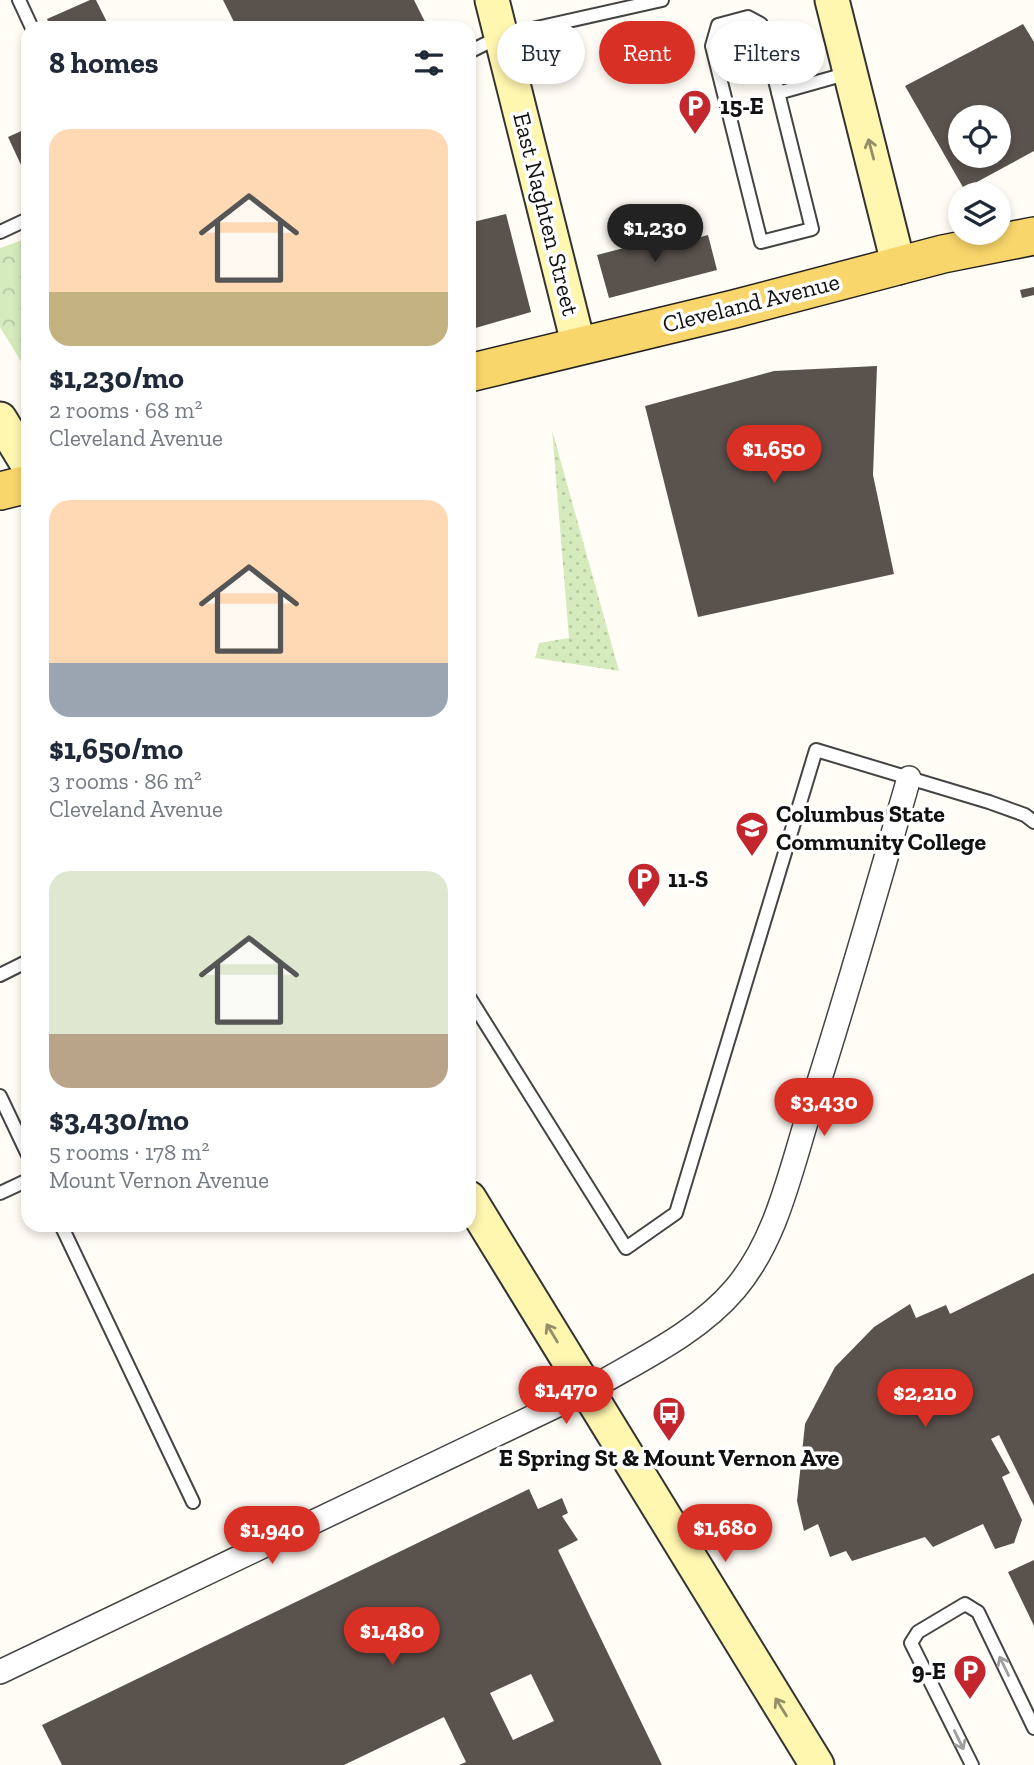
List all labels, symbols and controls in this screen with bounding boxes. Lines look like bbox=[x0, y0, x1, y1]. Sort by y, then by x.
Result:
chip: Buy bbox=[497, 21, 585, 84]
chip: Rent bbox=[599, 21, 695, 84]
chip: Filters bbox=[709, 21, 825, 84]
icon: filters bbox=[410, 44, 448, 82]
text: 8 homes bbox=[49, 45, 158, 81]
parking icon: 15-E bbox=[676, 87, 714, 136]
place label: 15-E bbox=[720, 91, 764, 120]
map controls bbox=[948, 105, 1011, 245]
button: locate bbox=[948, 105, 1011, 168]
street label: East Naghten Street bbox=[507, 109, 586, 319]
one-way arrow bbox=[864, 138, 877, 161]
icon: home bbox=[186, 175, 312, 301]
button: layers bbox=[948, 182, 1011, 245]
pin: $1,230 bbox=[598, 204, 712, 264]
text: $1,230 bbox=[623, 213, 687, 241]
street label: Cleveland Avenue bbox=[659, 266, 842, 339]
text: $1,230/mo bbox=[49, 360, 184, 396]
text: 2 rooms · 68 m² bbox=[49, 396, 202, 424]
text: Cleveland Avenue bbox=[49, 424, 223, 452]
pin: $1,650 bbox=[717, 426, 831, 485]
text: $1,650 bbox=[743, 434, 805, 462]
icon: home bbox=[186, 546, 312, 672]
text: $1,650/mo bbox=[49, 731, 183, 767]
text: 3 rooms · 86 m² bbox=[49, 767, 202, 795]
text: Cleveland Avenue bbox=[49, 795, 223, 823]
place label: Columbus State Community College bbox=[776, 799, 986, 856]
school or university icon: Columbus State Community College bbox=[733, 809, 771, 858]
parking icon: 11-S bbox=[625, 860, 663, 909]
place label: 11-S bbox=[668, 864, 708, 893]
icon: home bbox=[186, 917, 312, 1043]
pin: $3,430 bbox=[767, 1078, 881, 1138]
text: $3,430 bbox=[790, 1087, 858, 1115]
text: $3,430/mo bbox=[49, 1102, 189, 1138]
text: 5 rooms · 178 m² bbox=[49, 1138, 209, 1166]
text: Mount Vernon Avenue bbox=[49, 1166, 269, 1194]
one-way arrow bbox=[544, 1324, 558, 1344]
pin: $1,470 bbox=[509, 1366, 623, 1426]
pin: $2,210 bbox=[868, 1370, 982, 1429]
text: $1,470 bbox=[535, 1375, 597, 1403]
text: $2,210 bbox=[893, 1378, 957, 1406]
bus stop icon: E Spring St & Mount Vernon Ave bbox=[650, 1394, 688, 1443]
place label: E Spring St & Mount Vernon Ave bbox=[499, 1443, 840, 1472]
pin: $1,680 bbox=[668, 1504, 782, 1564]
pin: $1,940 bbox=[215, 1506, 329, 1566]
text: $1,680 bbox=[693, 1513, 757, 1541]
text: $1,940 bbox=[240, 1515, 304, 1543]
pin: $1,480 bbox=[335, 1608, 449, 1667]
text: $1,480 bbox=[360, 1616, 424, 1644]
parking icon: 9-E bbox=[951, 1652, 989, 1701]
place label: 9-E bbox=[912, 1656, 946, 1685]
one-way arrow bbox=[997, 1656, 1010, 1677]
one-way arrow bbox=[774, 1697, 788, 1717]
one-way arrow bbox=[953, 1729, 967, 1750]

